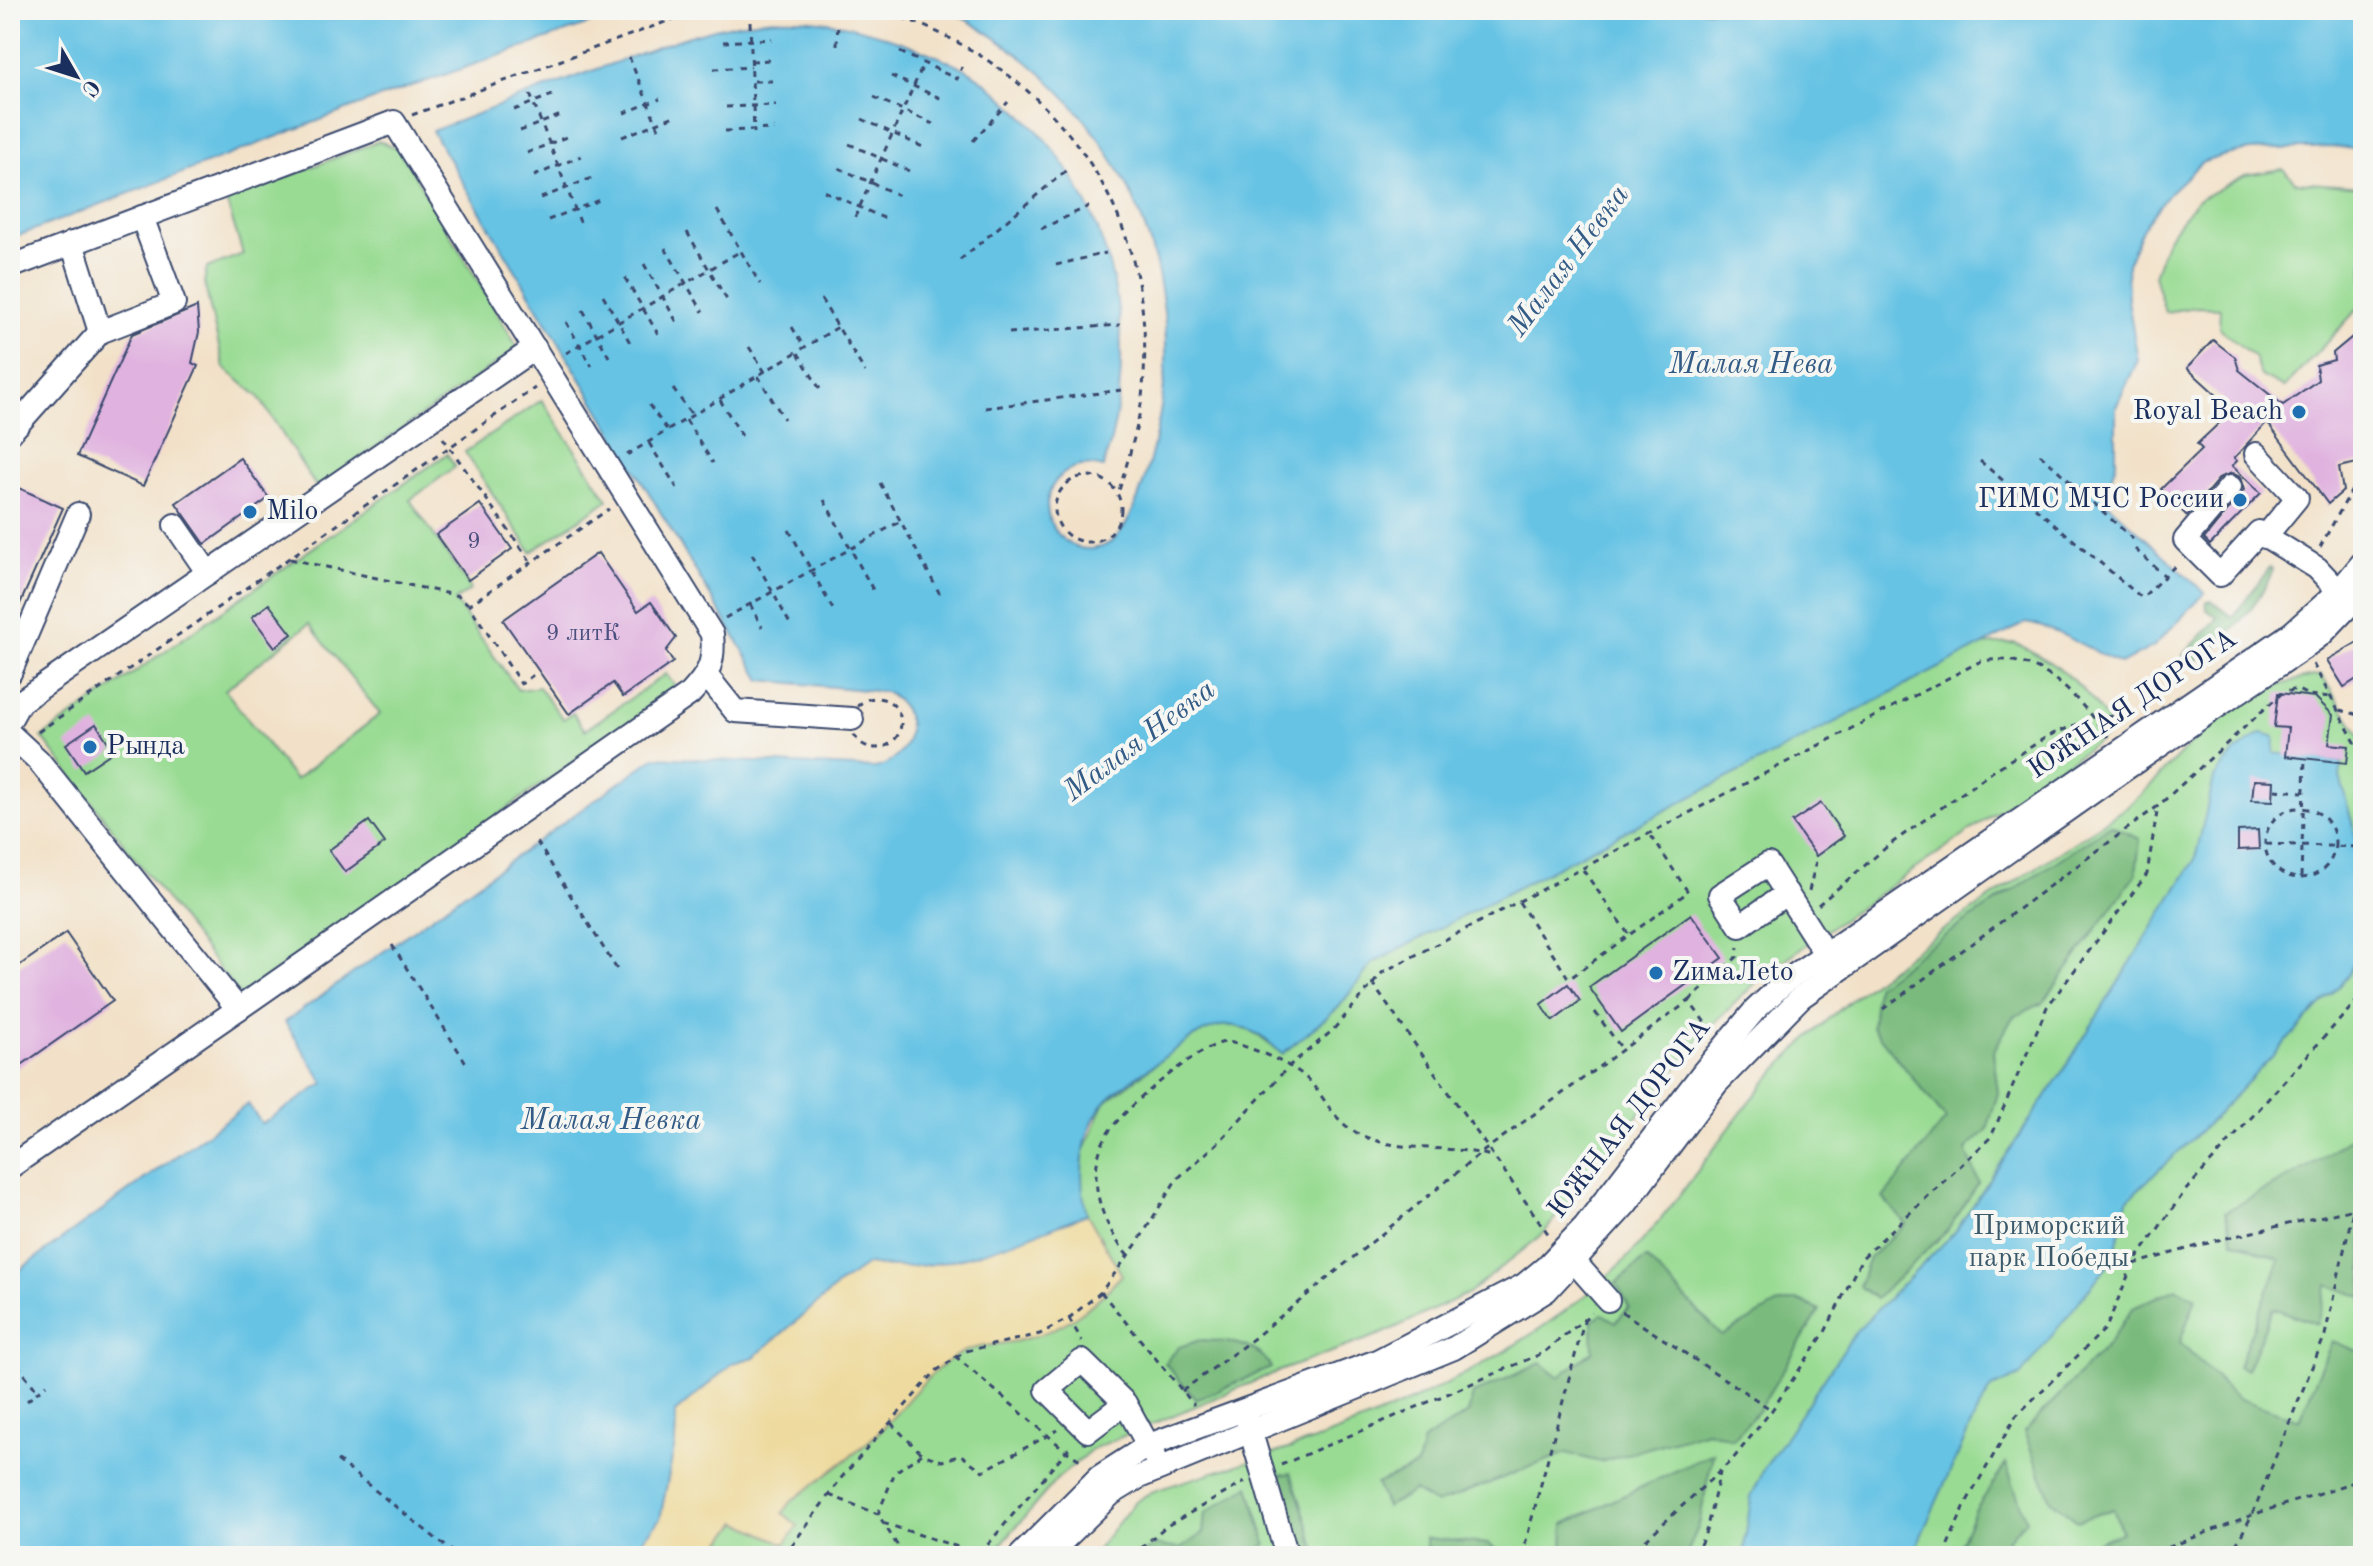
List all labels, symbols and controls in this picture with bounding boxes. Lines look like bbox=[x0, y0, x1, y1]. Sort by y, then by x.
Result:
north arrow bbox=[36, 36, 116, 116]
text: С bbox=[77, 75, 103, 100]
water label: Малая Невка bbox=[1502, 180, 1635, 343]
water label: Малая Нева bbox=[1668, 350, 1833, 380]
place label: Royal Beach bbox=[2132, 398, 2283, 426]
marker: Royal Beach bbox=[2290, 403, 2308, 421]
place label: ГИМС МЧС России bbox=[1978, 486, 2224, 514]
marker: ГИМС МЧС России bbox=[2231, 491, 2249, 509]
place label: Milo bbox=[266, 498, 318, 526]
marker: Milo bbox=[241, 503, 259, 521]
house number: 9 bbox=[467, 530, 481, 554]
house number: 9 литК bbox=[546, 622, 620, 646]
street label: ЮЖНАЯ ДОРОГА bbox=[2024, 625, 2242, 785]
water label: Малая Невка bbox=[1058, 675, 1221, 808]
place label: Рында bbox=[106, 733, 185, 761]
marker: Рында bbox=[81, 738, 99, 756]
place label: ZимаЛеtо bbox=[1672, 959, 1794, 987]
marker: ZимаЛеtо bbox=[1647, 964, 1665, 982]
street label: ЮЖНАЯ ДОРОГА bbox=[1544, 1014, 1716, 1224]
water label: Малая Невка bbox=[520, 1106, 701, 1136]
park label: Приморский парк Победы bbox=[1969, 1213, 2129, 1273]

